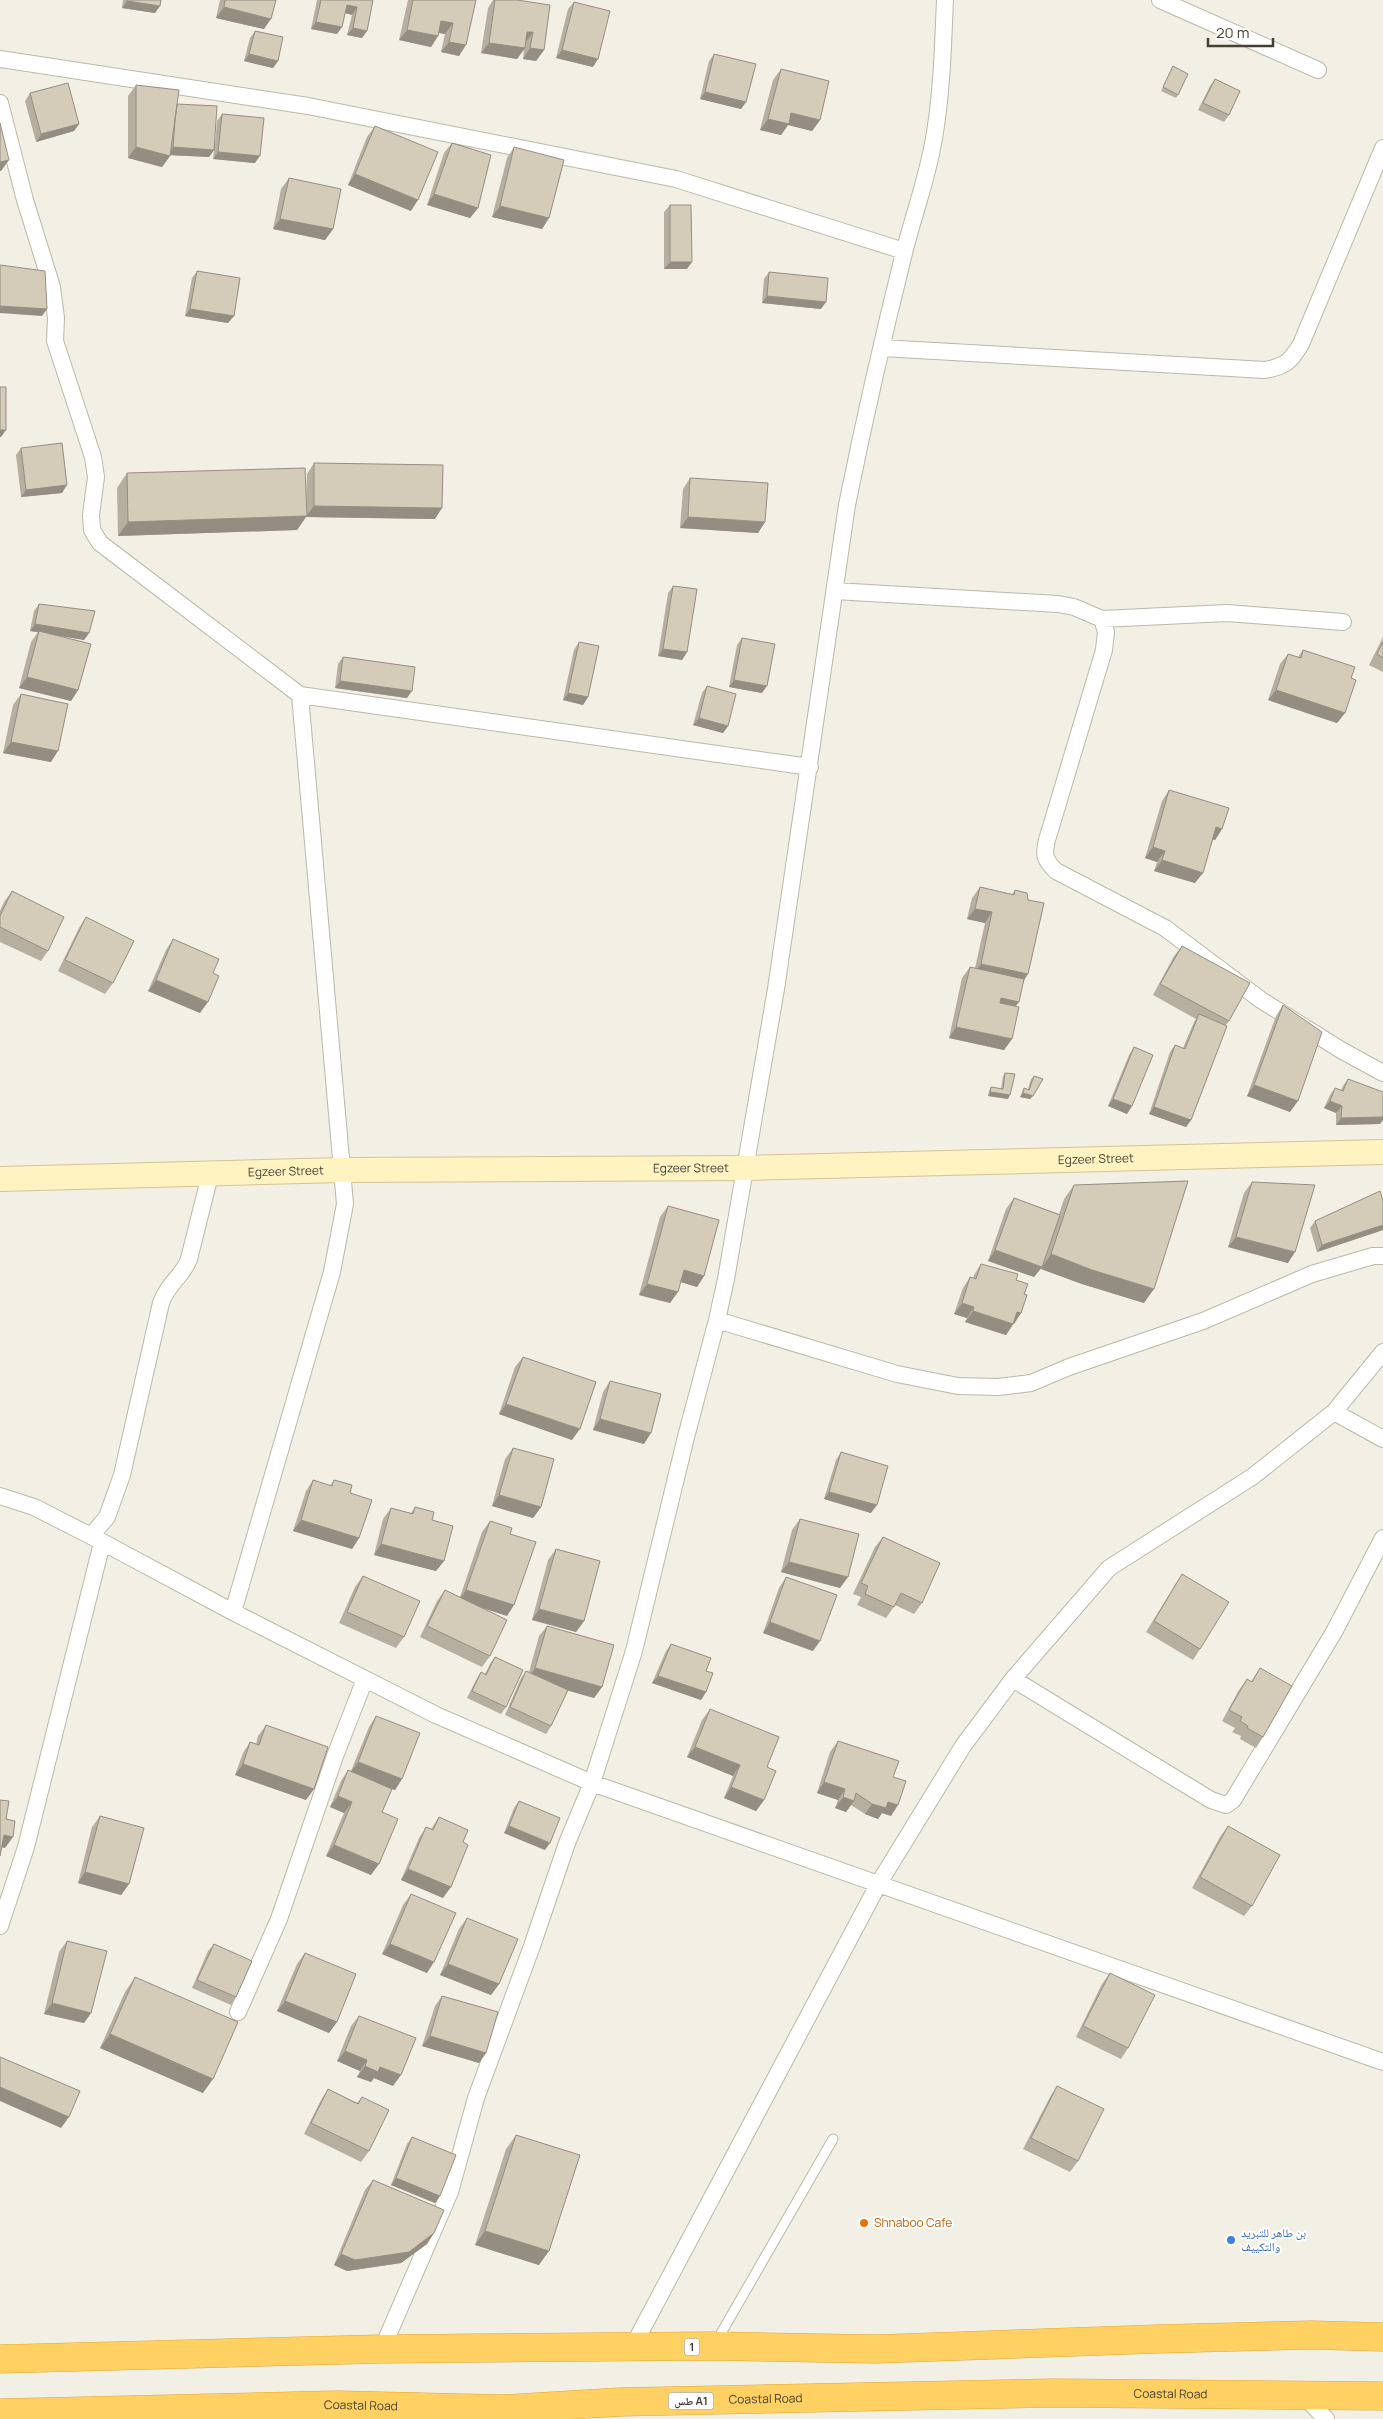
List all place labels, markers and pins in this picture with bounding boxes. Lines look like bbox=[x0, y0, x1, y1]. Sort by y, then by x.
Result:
place label: Shnaboo Cafe bbox=[874, 2214, 952, 2231]
marker: Shnaboo Cafe bbox=[858, 2217, 870, 2229]
place label: بن طاهر للتبريد والتكييف bbox=[1241, 2224, 1306, 2255]
marker: بن طاهر للتبريد والتكييف bbox=[1225, 2234, 1237, 2246]

